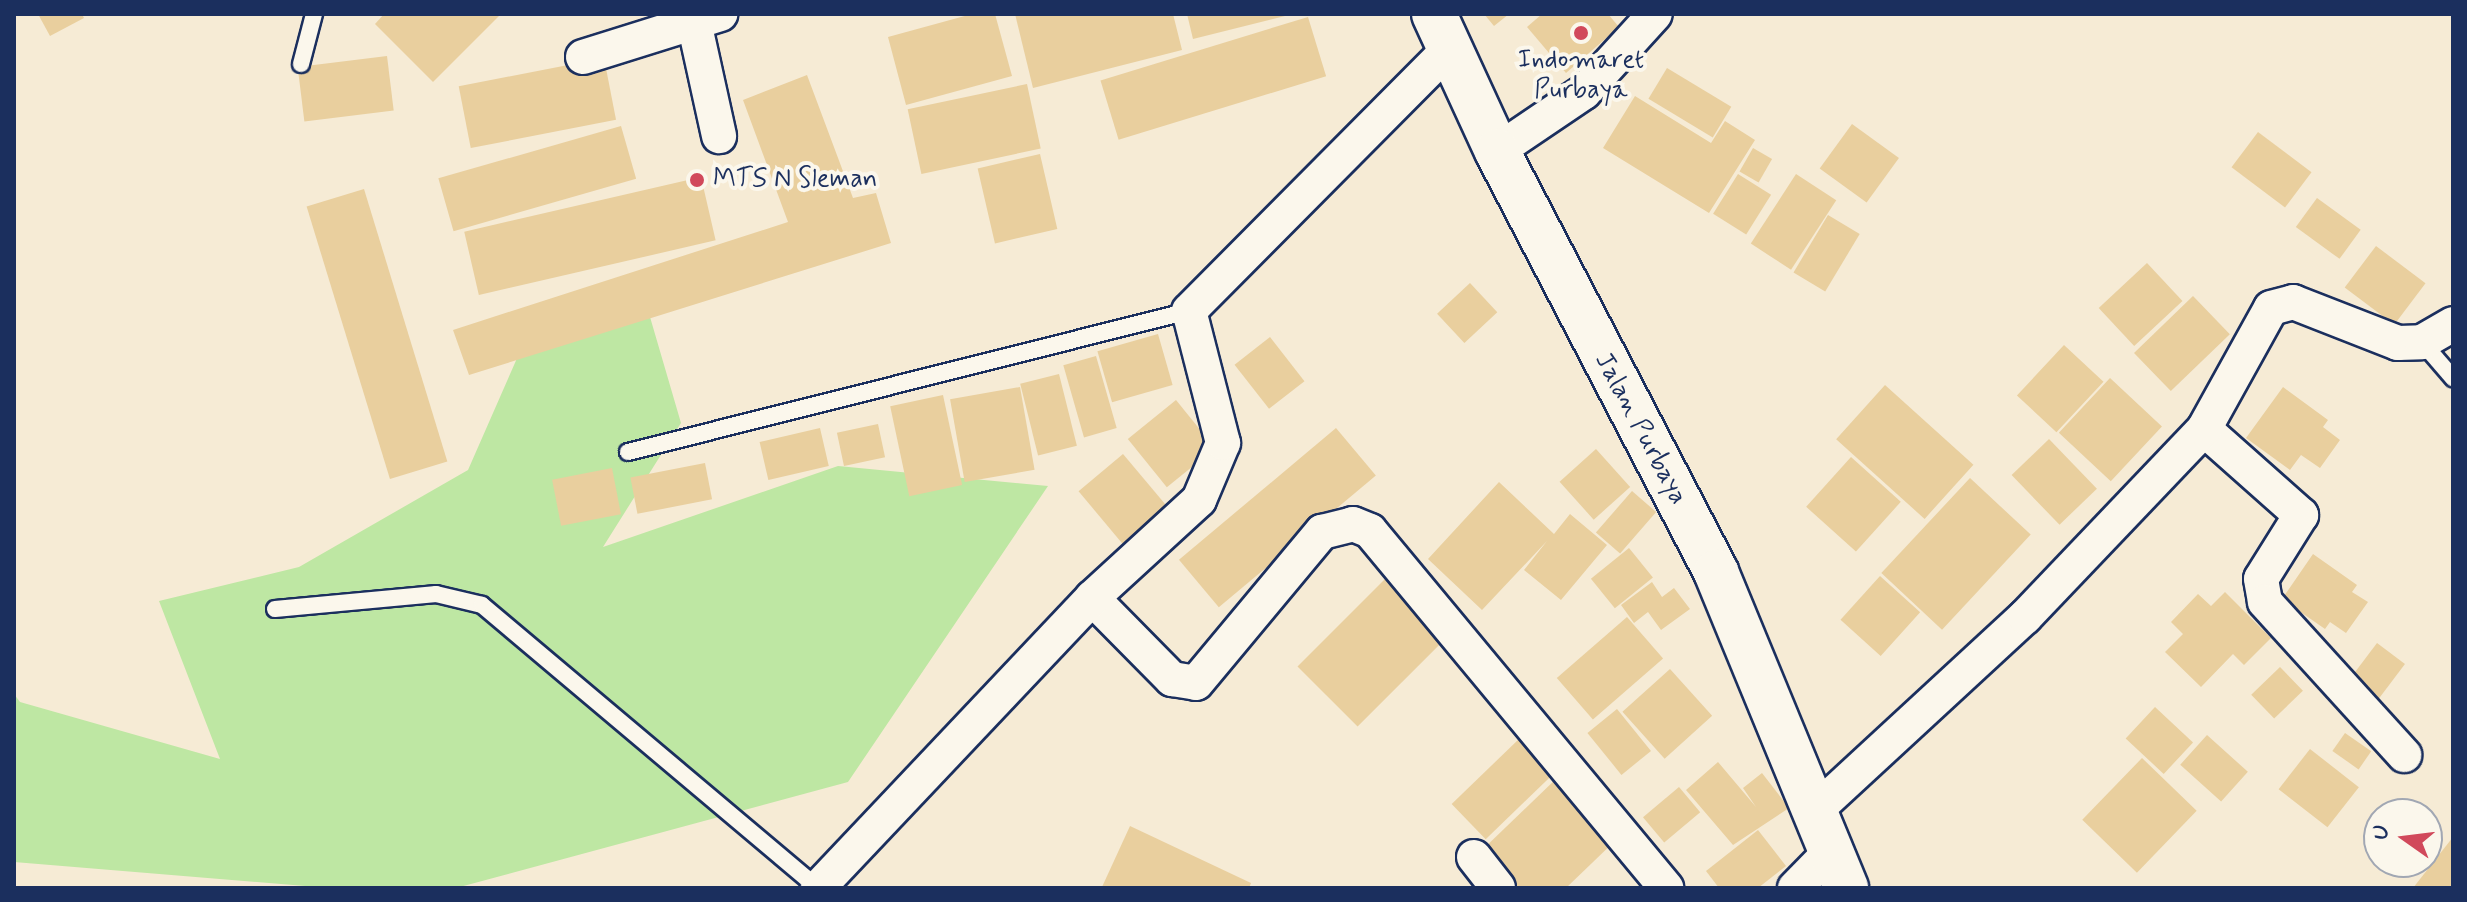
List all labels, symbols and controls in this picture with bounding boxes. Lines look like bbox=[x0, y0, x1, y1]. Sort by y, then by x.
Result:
marker: Indomaret Purbaya bbox=[1572, 24, 1590, 42]
place label: Indomaret Purbaya bbox=[1518, 45, 1644, 106]
place label: MTS N Sleman bbox=[713, 164, 886, 196]
marker: MTS N Sleman bbox=[688, 171, 706, 189]
street label: Jalan Purbaya bbox=[1587, 347, 1693, 511]
north arrow bbox=[2363, 798, 2443, 878]
text: U bbox=[2366, 822, 2397, 843]

